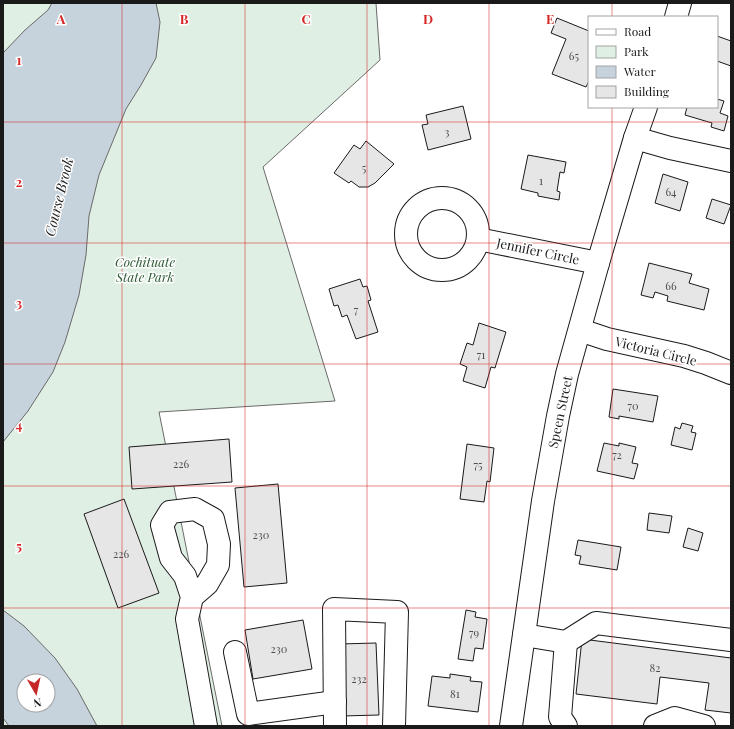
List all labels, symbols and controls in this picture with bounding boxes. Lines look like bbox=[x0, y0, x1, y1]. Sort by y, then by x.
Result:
text: A bbox=[56, 10, 66, 27]
text: B bbox=[180, 10, 189, 27]
text: C bbox=[301, 10, 311, 27]
text: D bbox=[423, 10, 433, 27]
text: E bbox=[546, 10, 554, 27]
legend bbox=[588, 16, 718, 108]
text: Road bbox=[624, 23, 651, 39]
text: Park bbox=[624, 43, 649, 59]
house number: 65 bbox=[569, 48, 580, 63]
text: 1 bbox=[17, 51, 22, 68]
text: Water bbox=[623, 63, 657, 79]
text: Building bbox=[624, 83, 670, 99]
house number: 3 bbox=[445, 124, 450, 139]
water label: Course Brook bbox=[40, 156, 77, 238]
house number: 5 bbox=[362, 160, 367, 175]
text: 2 bbox=[16, 173, 23, 190]
house number: 1 bbox=[539, 173, 543, 188]
house number: 64 bbox=[665, 184, 677, 199]
street label: Jennifer Circle bbox=[494, 233, 581, 268]
park label: Cochituate State Park bbox=[115, 253, 175, 285]
house number: 66 bbox=[665, 278, 677, 293]
text: 3 bbox=[16, 294, 22, 311]
house number: 7 bbox=[354, 302, 359, 317]
street label: Victoria Circle bbox=[613, 332, 699, 369]
house number: 71 bbox=[477, 347, 485, 362]
street label: Speen Street bbox=[544, 374, 576, 450]
house number: 70 bbox=[627, 398, 639, 413]
text: 4 bbox=[16, 416, 23, 433]
house number: 72 bbox=[612, 447, 622, 462]
house number: 226 bbox=[173, 456, 189, 471]
house number: 75 bbox=[473, 457, 483, 472]
house number: 230 bbox=[253, 527, 270, 542]
text: 5 bbox=[16, 537, 22, 554]
house number: 226 bbox=[113, 546, 129, 561]
house number: 79 bbox=[469, 625, 479, 640]
house number: 230 bbox=[271, 641, 288, 656]
house number: 82 bbox=[650, 660, 661, 675]
house number: 232 bbox=[351, 671, 367, 686]
north arrow bbox=[16, 673, 56, 713]
house number: 81 bbox=[450, 686, 460, 701]
text: N bbox=[32, 695, 43, 711]

